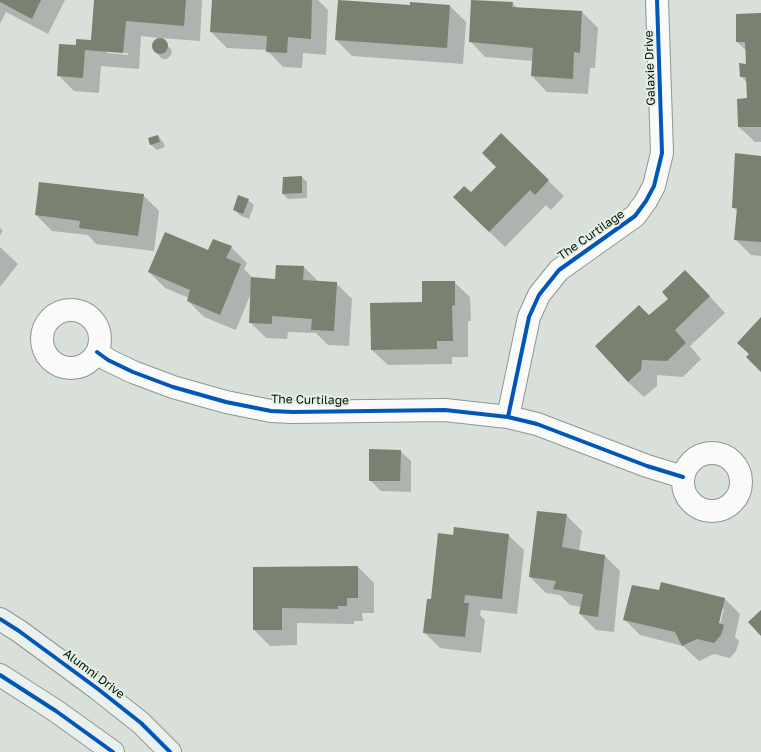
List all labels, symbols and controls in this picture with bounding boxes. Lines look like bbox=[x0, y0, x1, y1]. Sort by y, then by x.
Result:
street label: Galaxie Drive bbox=[641, 30, 659, 106]
street label: The Curtilage bbox=[555, 207, 627, 263]
street label: The Curtilage bbox=[271, 392, 349, 408]
street label: Alumni Drive bbox=[61, 646, 127, 702]

